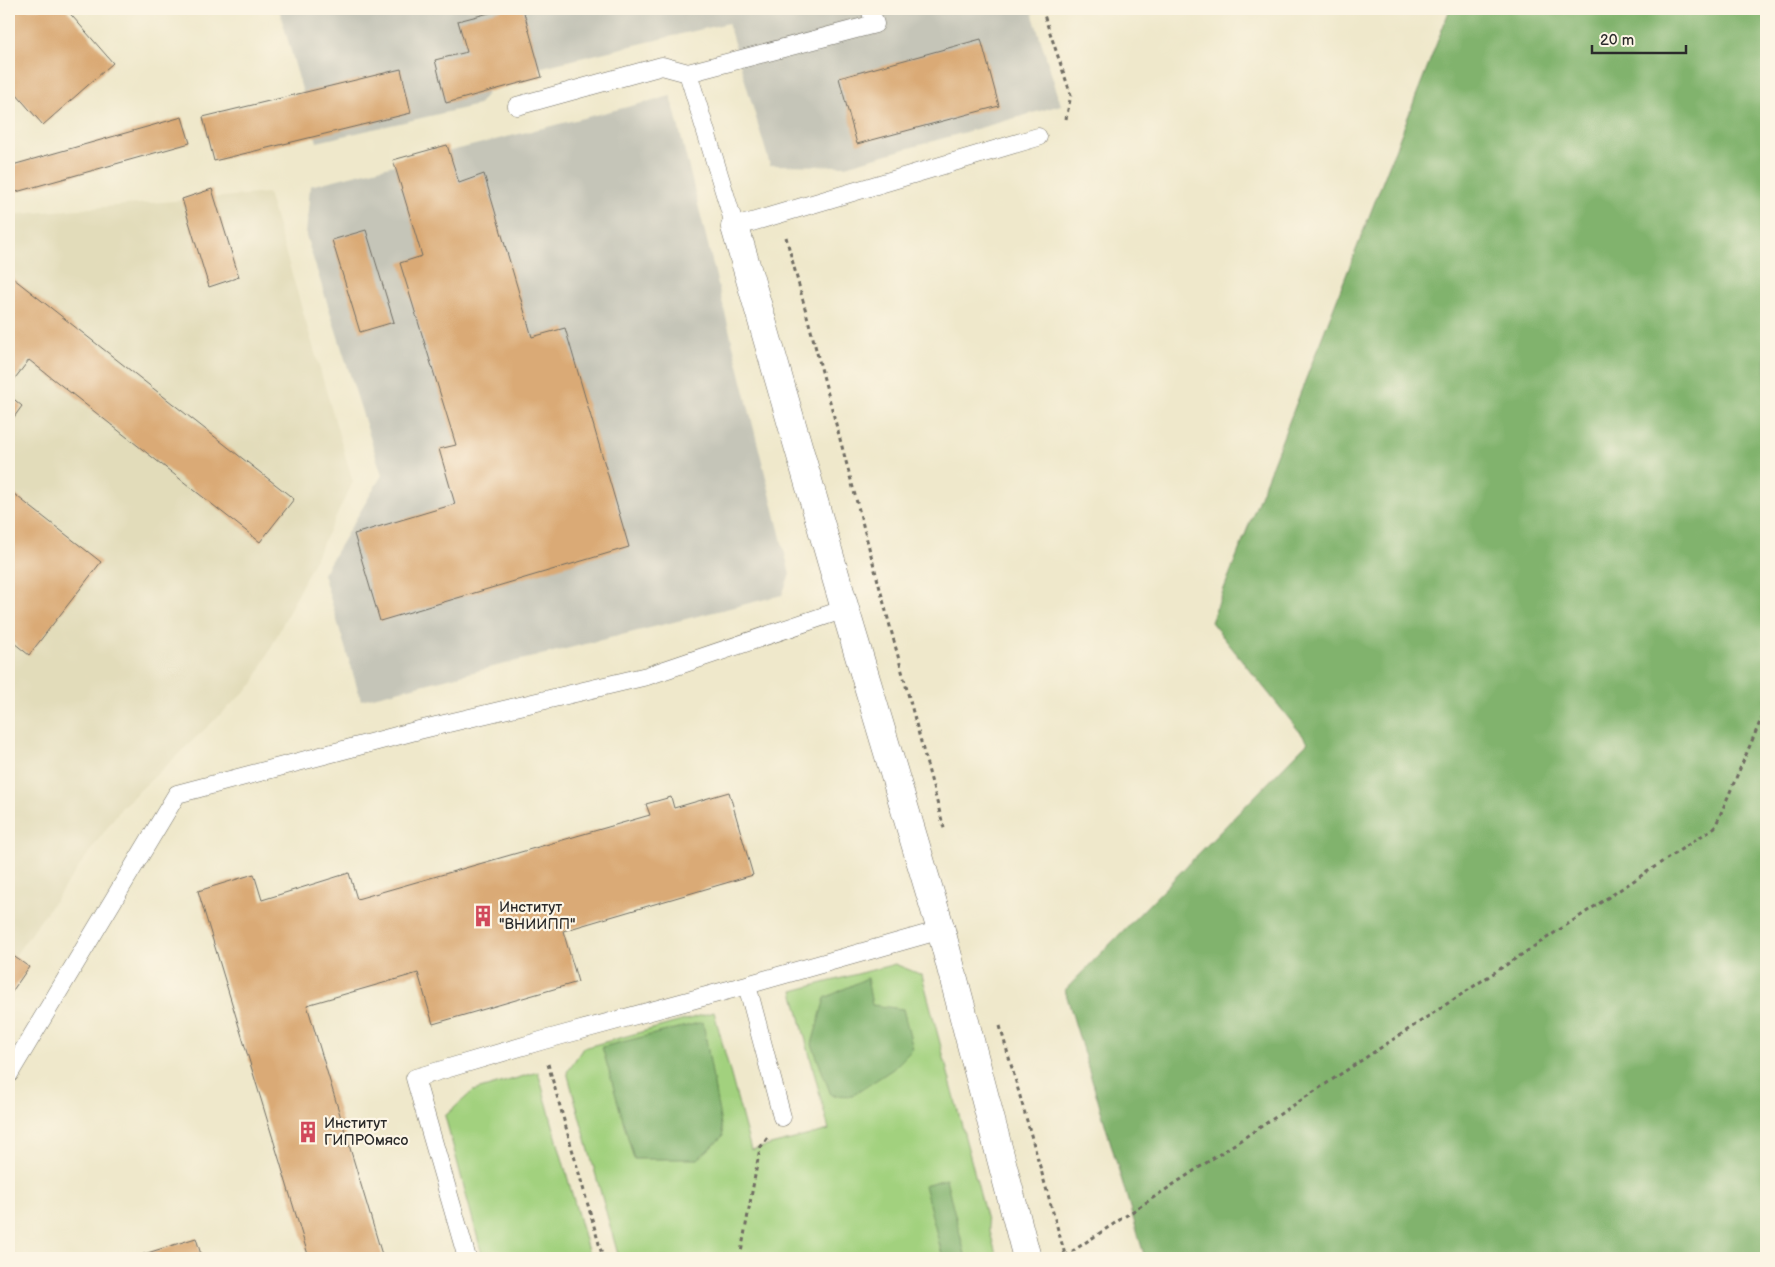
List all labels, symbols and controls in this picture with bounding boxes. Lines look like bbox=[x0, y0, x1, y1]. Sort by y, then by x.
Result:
scale bar bbox=[1592, 22, 1686, 54]
text: 20 m bbox=[1600, 31, 1634, 50]
place label: Институт "ВНИИПП" bbox=[499, 898, 576, 934]
building icon: Институт "ВНИИПП" bbox=[470, 903, 496, 929]
place label: Институт ГИПРОмясо bbox=[324, 1114, 408, 1150]
building icon: Институт ГИПРОмясо bbox=[295, 1119, 321, 1145]

